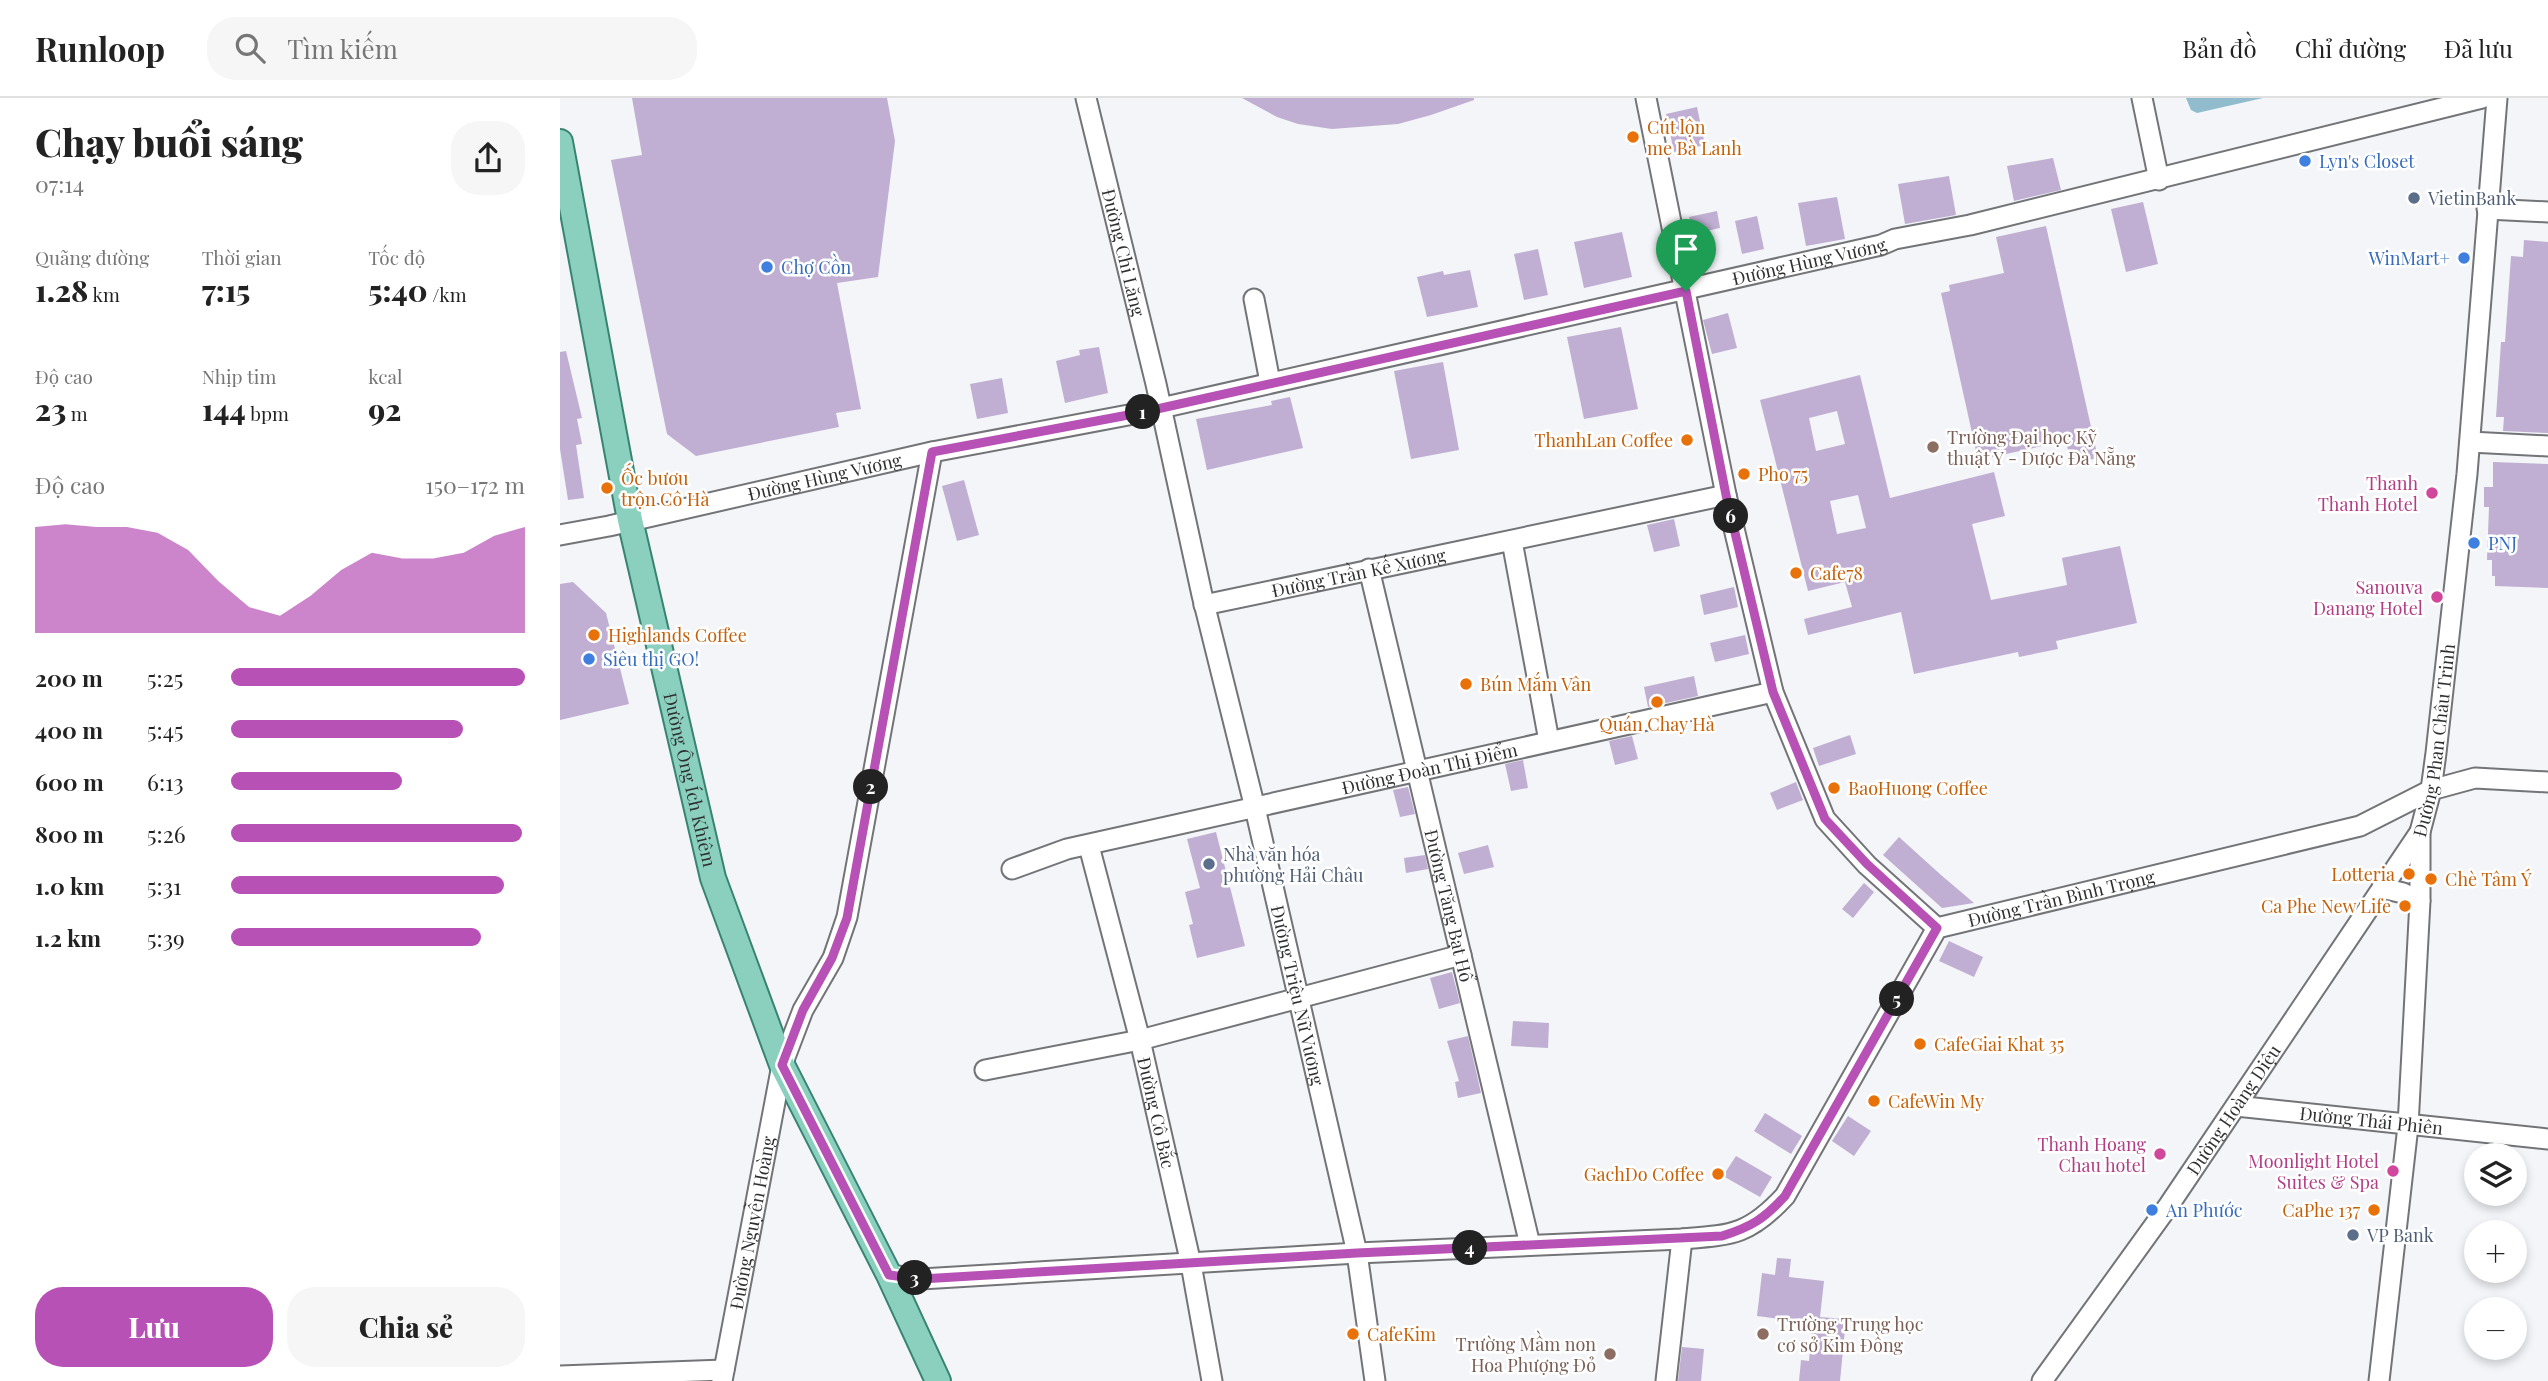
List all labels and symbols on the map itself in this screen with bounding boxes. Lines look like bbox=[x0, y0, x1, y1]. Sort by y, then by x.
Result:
place label: Cút lộn me Bà Lanh bbox=[1647, 115, 1742, 160]
marker: Cút lộn me Bà Lanh bbox=[1625, 129, 1641, 145]
place label: Lyn's Closet bbox=[2319, 149, 2415, 173]
marker: Lyn's Closet bbox=[2297, 153, 2313, 169]
street label: Đường Chi Lăng bbox=[1097, 186, 1151, 319]
place label: VietinBank bbox=[2427, 186, 2517, 210]
marker: VietinBank bbox=[2406, 190, 2422, 206]
pin bbox=[1656, 219, 1716, 291]
street label: Đường Hùng Vương bbox=[1730, 232, 1891, 290]
place label: WinMart+ bbox=[2368, 246, 2450, 270]
marker: WinMart+ bbox=[2456, 250, 2472, 266]
place label: Chợ Cồn bbox=[781, 253, 852, 279]
marker: Chợ Cồn bbox=[759, 259, 775, 275]
pin: 1 bbox=[1126, 394, 1160, 430]
place label: Trường Đại học Kỹ thuật Y - Dược Đà Nẵng bbox=[1947, 425, 2136, 470]
place label: ThanhLan Coffee bbox=[1534, 428, 1673, 452]
marker: ThanhLan Coffee bbox=[1679, 432, 1695, 448]
marker: Trường Đại học Kỹ thuật Y - Dược Đà Nẵng bbox=[1925, 439, 1941, 455]
street label: Đường Hùng Vương bbox=[745, 447, 904, 506]
place label: Ốc bươu trộn Cô Hà bbox=[621, 462, 709, 511]
place label: Pho 75 bbox=[1758, 462, 1808, 486]
marker: Pho 75 bbox=[1736, 466, 1752, 482]
place label: Thanh Thanh Hotel bbox=[2318, 471, 2418, 516]
marker: Ốc bươu trộn Cô Hà bbox=[599, 480, 615, 496]
marker: Thanh Thanh Hotel bbox=[2424, 485, 2440, 501]
pin: 6 bbox=[1714, 498, 1748, 534]
place label: PNJ bbox=[2488, 531, 2517, 555]
marker: PNJ bbox=[2466, 535, 2482, 551]
street label: Đường Trần Kế Xương bbox=[1269, 542, 1448, 602]
place label: Cafe78 bbox=[1810, 561, 1863, 585]
marker: Cafe78 bbox=[1788, 565, 1804, 581]
place label: Sanouva Danang Hotel bbox=[2313, 575, 2423, 620]
marker: Sanouva Danang Hotel bbox=[2429, 589, 2445, 605]
place label: Highlands Coffee bbox=[608, 623, 747, 647]
marker: Highlands Coffee bbox=[586, 627, 602, 643]
street label: Đường Phan Châu Trinh bbox=[2407, 642, 2460, 840]
place label: Siêu thị GO! bbox=[603, 647, 699, 671]
marker: Siêu thị GO! bbox=[581, 651, 597, 667]
place label: Bún Mắm Vân bbox=[1480, 671, 1592, 696]
marker: Bún Mắm Vân bbox=[1458, 676, 1474, 692]
street label: Đường Ông Ích Khiêm bbox=[658, 690, 722, 869]
marker: Quán Chay Hà bbox=[1649, 694, 1665, 710]
place label: Quán Chay Hà bbox=[1599, 712, 1715, 736]
street label: Đường Đoàn Thị Điểm bbox=[1339, 737, 1520, 800]
pin: 2 bbox=[854, 770, 888, 804]
place label: BaoHuong Coffee bbox=[1848, 776, 1988, 800]
marker: BaoHuong Coffee bbox=[1826, 780, 1842, 796]
street label: Đường Tăng Bạt Hổ bbox=[1419, 827, 1479, 985]
place label: Nhà văn hóa phường Hải Châu bbox=[1223, 842, 1364, 887]
marker: Nhà văn hóa phường Hải Châu bbox=[1201, 856, 1217, 872]
place label: Lotteria bbox=[2331, 862, 2395, 886]
street label: Đường Trần Bình Trọng bbox=[1965, 864, 2158, 932]
marker: Lotteria bbox=[2401, 866, 2417, 882]
place label: Chè Tâm Ý bbox=[2445, 867, 2532, 891]
marker: Chè Tâm Ý bbox=[2423, 871, 2439, 887]
place label: Ca Phe New Life bbox=[2261, 894, 2391, 918]
marker: Ca Phe New Life bbox=[2397, 898, 2413, 914]
street label: Đường Triệu Nữ Vương bbox=[1266, 903, 1330, 1088]
pin: 5 bbox=[1880, 982, 1914, 1016]
place label: CafeGiai Khat 35 bbox=[1934, 1032, 2064, 1056]
marker: CafeGiai Khat 35 bbox=[1912, 1036, 1928, 1052]
street label: Đường Hoàng Diệu bbox=[2181, 1039, 2286, 1180]
street label: Đường Cô Bắc bbox=[1132, 1054, 1181, 1171]
place label: CafeWin My bbox=[1888, 1089, 1984, 1113]
marker: CafeWin My bbox=[1866, 1093, 1882, 1109]
street label: Đường Thái Phiên bbox=[2298, 1101, 2444, 1140]
place label: Thanh Hoang Chau hotel bbox=[2037, 1132, 2146, 1177]
street label: Đường Nguyễn Hoàng bbox=[724, 1134, 780, 1311]
marker: Thanh Hoang Chau hotel bbox=[2152, 1146, 2168, 1162]
place label: Moonlight Hotel Suites & Spa bbox=[2248, 1149, 2379, 1194]
place label: GachDo Coffee bbox=[1584, 1162, 1704, 1186]
marker: Moonlight Hotel Suites & Spa bbox=[2385, 1163, 2401, 1179]
marker: GachDo Coffee bbox=[1710, 1166, 1726, 1182]
place label: An Phước bbox=[2165, 1198, 2243, 1222]
place label: CaPhe 137 bbox=[2282, 1198, 2361, 1222]
marker: An Phước bbox=[2144, 1202, 2160, 1218]
marker: CaPhe 137 bbox=[2366, 1202, 2382, 1218]
place label: VP Bank bbox=[2366, 1223, 2434, 1247]
marker: VP Bank bbox=[2345, 1227, 2361, 1243]
pin: 4 bbox=[1452, 1230, 1488, 1266]
pin: 3 bbox=[898, 1260, 932, 1296]
place label: Trường Trung học cơ sở Kim Đồng bbox=[1777, 1312, 1924, 1357]
place label: CafeKim bbox=[1367, 1322, 1436, 1346]
marker: CafeKim bbox=[1345, 1326, 1361, 1342]
marker: Trường Trung học cơ sở Kim Đồng bbox=[1755, 1326, 1771, 1342]
place label: Trường Mầm non Hoa Phượng Đỏ bbox=[1456, 1330, 1596, 1377]
marker: Trường Mầm non Hoa Phượng Đỏ bbox=[1602, 1346, 1618, 1362]

